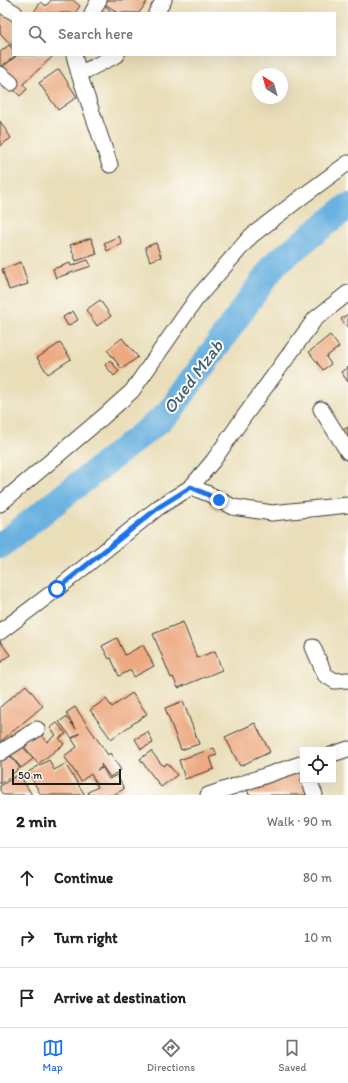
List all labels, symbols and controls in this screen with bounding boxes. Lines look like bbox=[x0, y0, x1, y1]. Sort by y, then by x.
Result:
search box bbox=[12, 12, 336, 56]
icon: search bbox=[26, 23, 48, 45]
text: Search here bbox=[58, 25, 133, 43]
north arrow bbox=[252, 68, 288, 104]
water label: Oued Mzab bbox=[158, 335, 228, 418]
route end bbox=[210, 491, 228, 509]
route start bbox=[48, 580, 66, 598]
map controls bbox=[300, 747, 336, 783]
button: locate bbox=[300, 747, 336, 783]
scale bar bbox=[12, 767, 121, 786]
text: 50 m bbox=[18, 769, 42, 782]
text: 2 min bbox=[16, 811, 56, 831]
text: Walk · 90 m bbox=[267, 814, 332, 829]
icon: ahead bbox=[16, 867, 38, 889]
text: Continue bbox=[54, 869, 113, 887]
text: 80 m bbox=[303, 870, 332, 885]
icon: right bbox=[16, 927, 38, 949]
text: Turn right bbox=[54, 929, 118, 947]
text: 10 m bbox=[304, 930, 332, 945]
icon: arrive bbox=[16, 987, 38, 1009]
text: Arrive at destination bbox=[54, 989, 186, 1007]
tab: Map bbox=[42, 1037, 64, 1074]
tab: Directions bbox=[147, 1037, 195, 1074]
tab: Saved bbox=[278, 1037, 306, 1074]

